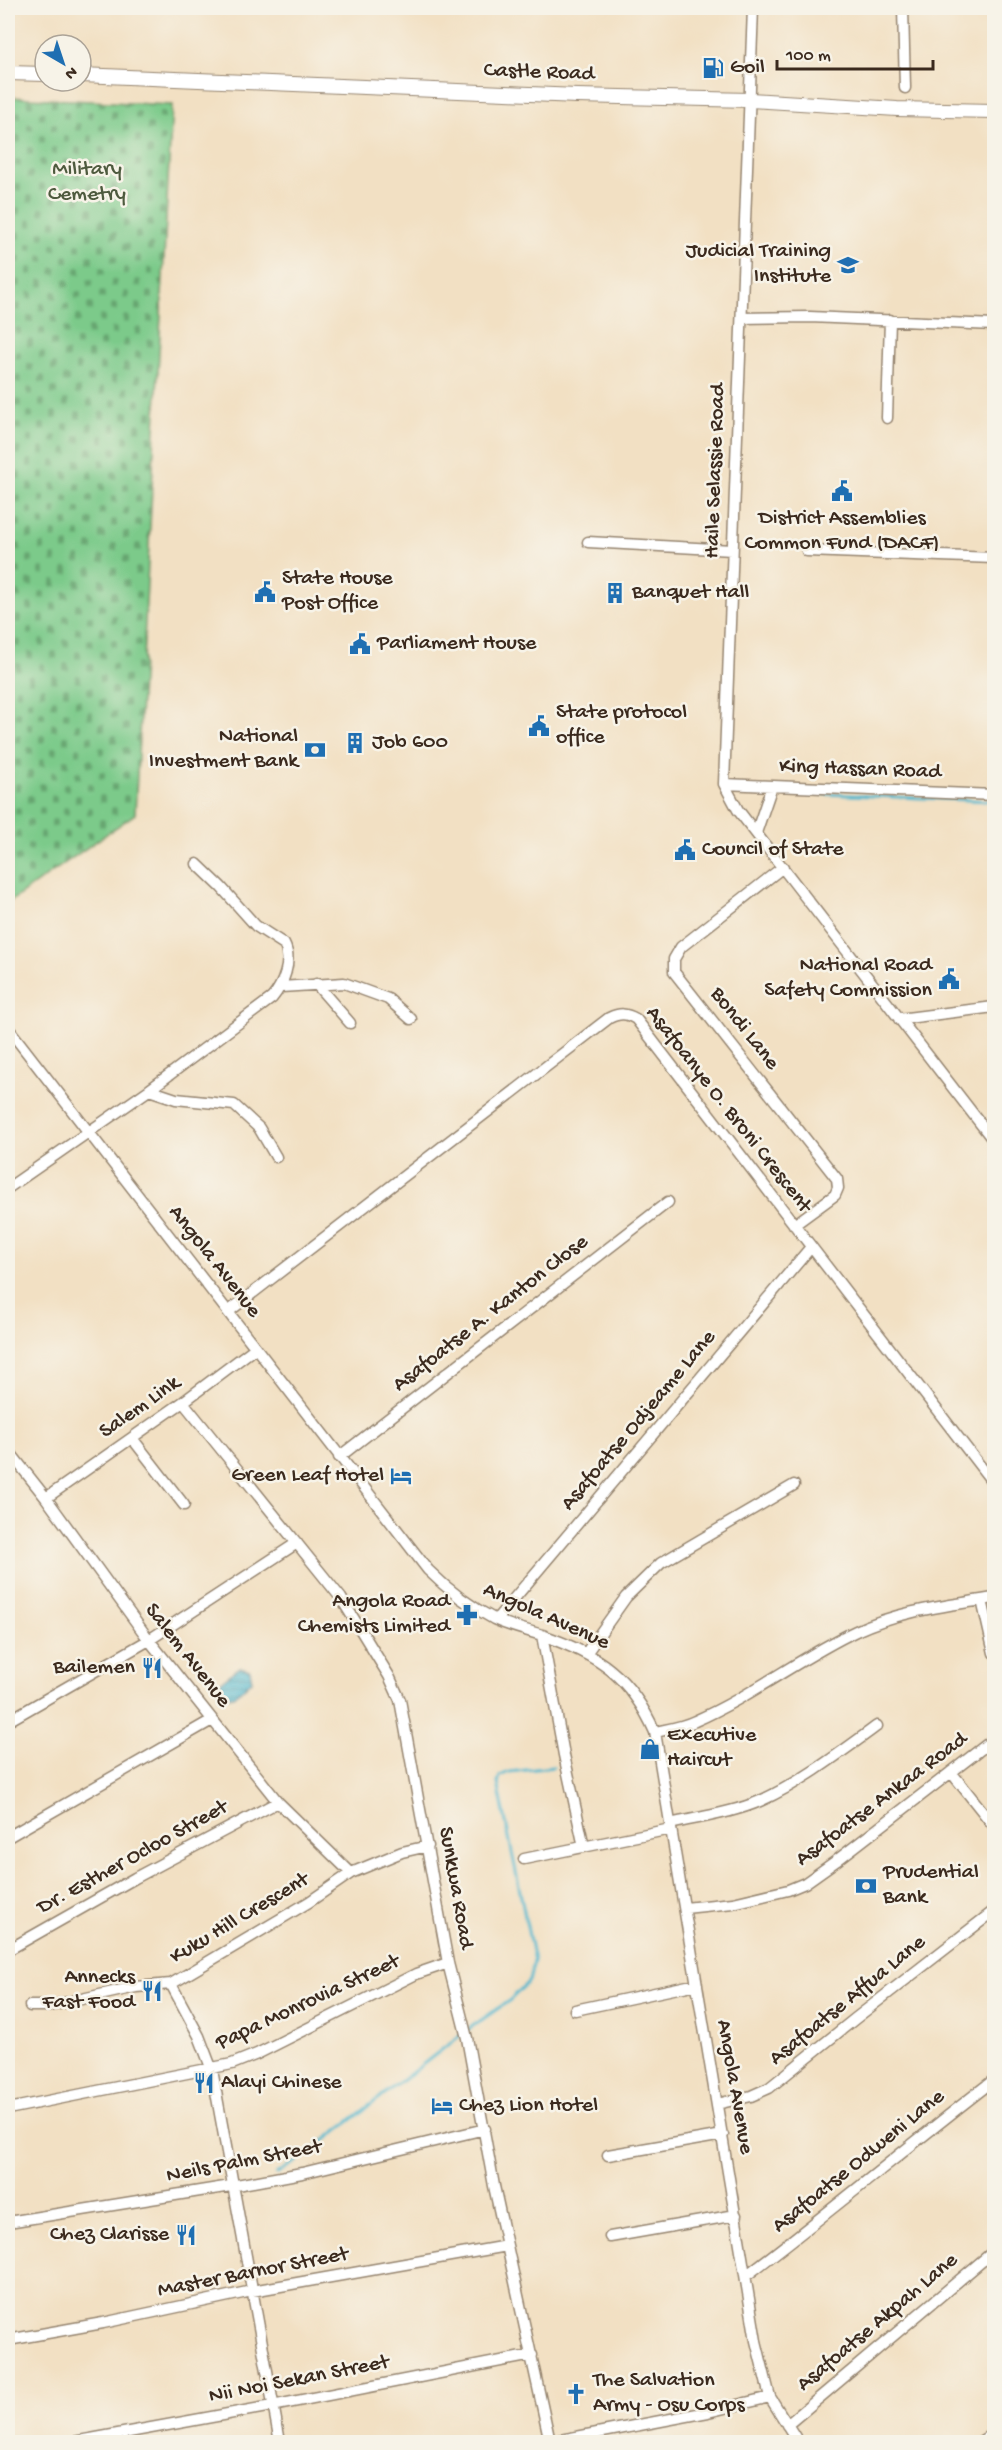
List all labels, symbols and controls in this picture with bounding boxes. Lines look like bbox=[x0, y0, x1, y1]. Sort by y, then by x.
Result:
north arrow bbox=[33, 33, 93, 93]
scale bar bbox=[777, 33, 933, 71]
text: 100 m bbox=[785, 46, 831, 67]
place label: Goil bbox=[730, 55, 765, 81]
fuel station icon: Goil bbox=[701, 56, 725, 80]
street label: Castle Road bbox=[483, 58, 597, 88]
text: N bbox=[60, 61, 80, 83]
park label: Military Cemetry bbox=[48, 157, 126, 208]
place label: Judicial Training Institute bbox=[685, 239, 832, 290]
school or university icon: Judicial Training Institute bbox=[836, 253, 860, 277]
street label: Haile Selassie Road bbox=[700, 381, 732, 559]
public building icon: District Assemblies Common Fund (DACF) bbox=[830, 479, 854, 503]
place label: District Assemblies Common Fund (DACF) bbox=[745, 506, 939, 557]
place label: State House Post Office bbox=[281, 566, 393, 617]
public building icon: State House Post Office bbox=[253, 580, 277, 604]
place label: Banquet Hall bbox=[631, 580, 750, 606]
building icon: Banquet Hall bbox=[603, 581, 627, 605]
place label: Parliament House bbox=[376, 631, 537, 657]
public building icon: Parliament House bbox=[348, 632, 372, 656]
place label: State protocol office bbox=[556, 700, 687, 751]
public building icon: State protocol office bbox=[527, 714, 551, 738]
place label: National Investment Bank bbox=[149, 724, 300, 775]
place label: Job 600 bbox=[372, 730, 448, 756]
building icon: Job 600 bbox=[343, 731, 367, 755]
bank icon: National Investment Bank bbox=[303, 738, 327, 762]
street label: King Hassan Road bbox=[779, 754, 943, 786]
place label: Council of State bbox=[702, 837, 844, 863]
public building icon: Council of State bbox=[673, 838, 697, 862]
place label: National Road Safety Commission bbox=[764, 953, 934, 1004]
public building icon: National Road Safety Commission bbox=[937, 967, 961, 991]
street label: Bondi Lane bbox=[703, 982, 785, 1076]
street label: Asafoanye O. Broni Crescent bbox=[639, 1001, 818, 1220]
street label: Angola Avenue bbox=[162, 1200, 266, 1324]
street label: Asafoatse A. Kanton Close bbox=[388, 1229, 594, 1398]
street label: Asafoatse Odjeame Lane bbox=[556, 1325, 723, 1517]
street label: Salem Link bbox=[95, 1370, 187, 1445]
place label: Green Leaf Hotel bbox=[231, 1463, 384, 1489]
hotel icon: Green Leaf Hotel bbox=[389, 1464, 413, 1488]
street label: Angola Avenue bbox=[479, 1578, 614, 1657]
place label: Angola Road Chemists Limited bbox=[298, 1589, 452, 1640]
street label: Salem Avenue bbox=[138, 1599, 236, 1714]
pharmacy icon: Angola Road Chemists Limited bbox=[455, 1603, 479, 1627]
place label: Bailemen bbox=[52, 1655, 136, 1681]
restaurant icon: Bailemen bbox=[140, 1656, 164, 1680]
place label: Executive Haircut bbox=[667, 1723, 757, 1774]
street label: Asafoatse Ankaa Road bbox=[791, 1726, 975, 1873]
shop icon: Executive Haircut bbox=[638, 1737, 662, 1761]
street label: Dr. Esther Ocloo Street bbox=[32, 1794, 234, 1922]
street label: Sunkwa Road bbox=[431, 1825, 479, 1953]
place label: Prudential Bank bbox=[882, 1860, 979, 1911]
street label: Kuku Hill Crescent bbox=[166, 1866, 316, 1971]
bank icon: Prudential Bank bbox=[854, 1874, 878, 1898]
street label: Asafoatse Affua Lane bbox=[765, 1930, 932, 2072]
street label: Papa Monrovia Street bbox=[211, 1948, 406, 2057]
place label: Annecks Fast Food bbox=[41, 1965, 137, 2016]
restaurant icon: Annecks Fast Food bbox=[140, 1979, 164, 2003]
street label: Angola Avenue bbox=[709, 2018, 759, 2157]
place label: Alayi Chinese bbox=[221, 2070, 342, 2096]
restaurant icon: Alayi Chinese bbox=[192, 2071, 216, 2095]
street label: Asafoatse Odweni Lane bbox=[768, 2084, 951, 2240]
place label: Chez Lion Hotel bbox=[459, 2093, 598, 2119]
hotel icon: Chez Lion Hotel bbox=[430, 2094, 454, 2118]
street label: Neils Palm Street bbox=[164, 2134, 326, 2190]
place label: Chez Clarisse bbox=[50, 2222, 170, 2248]
restaurant icon: Chez Clarisse bbox=[174, 2223, 198, 2247]
street label: Master Barnor Street bbox=[155, 2241, 353, 2304]
street label: Asafoatse Akpah Lane bbox=[792, 2248, 964, 2398]
street label: Nii Noi Sekan Street bbox=[207, 2349, 393, 2410]
place label: The Salvation Army - Osu Corps bbox=[591, 2368, 745, 2419]
church icon: The Salvation Army - Osu Corps bbox=[564, 2382, 588, 2406]

